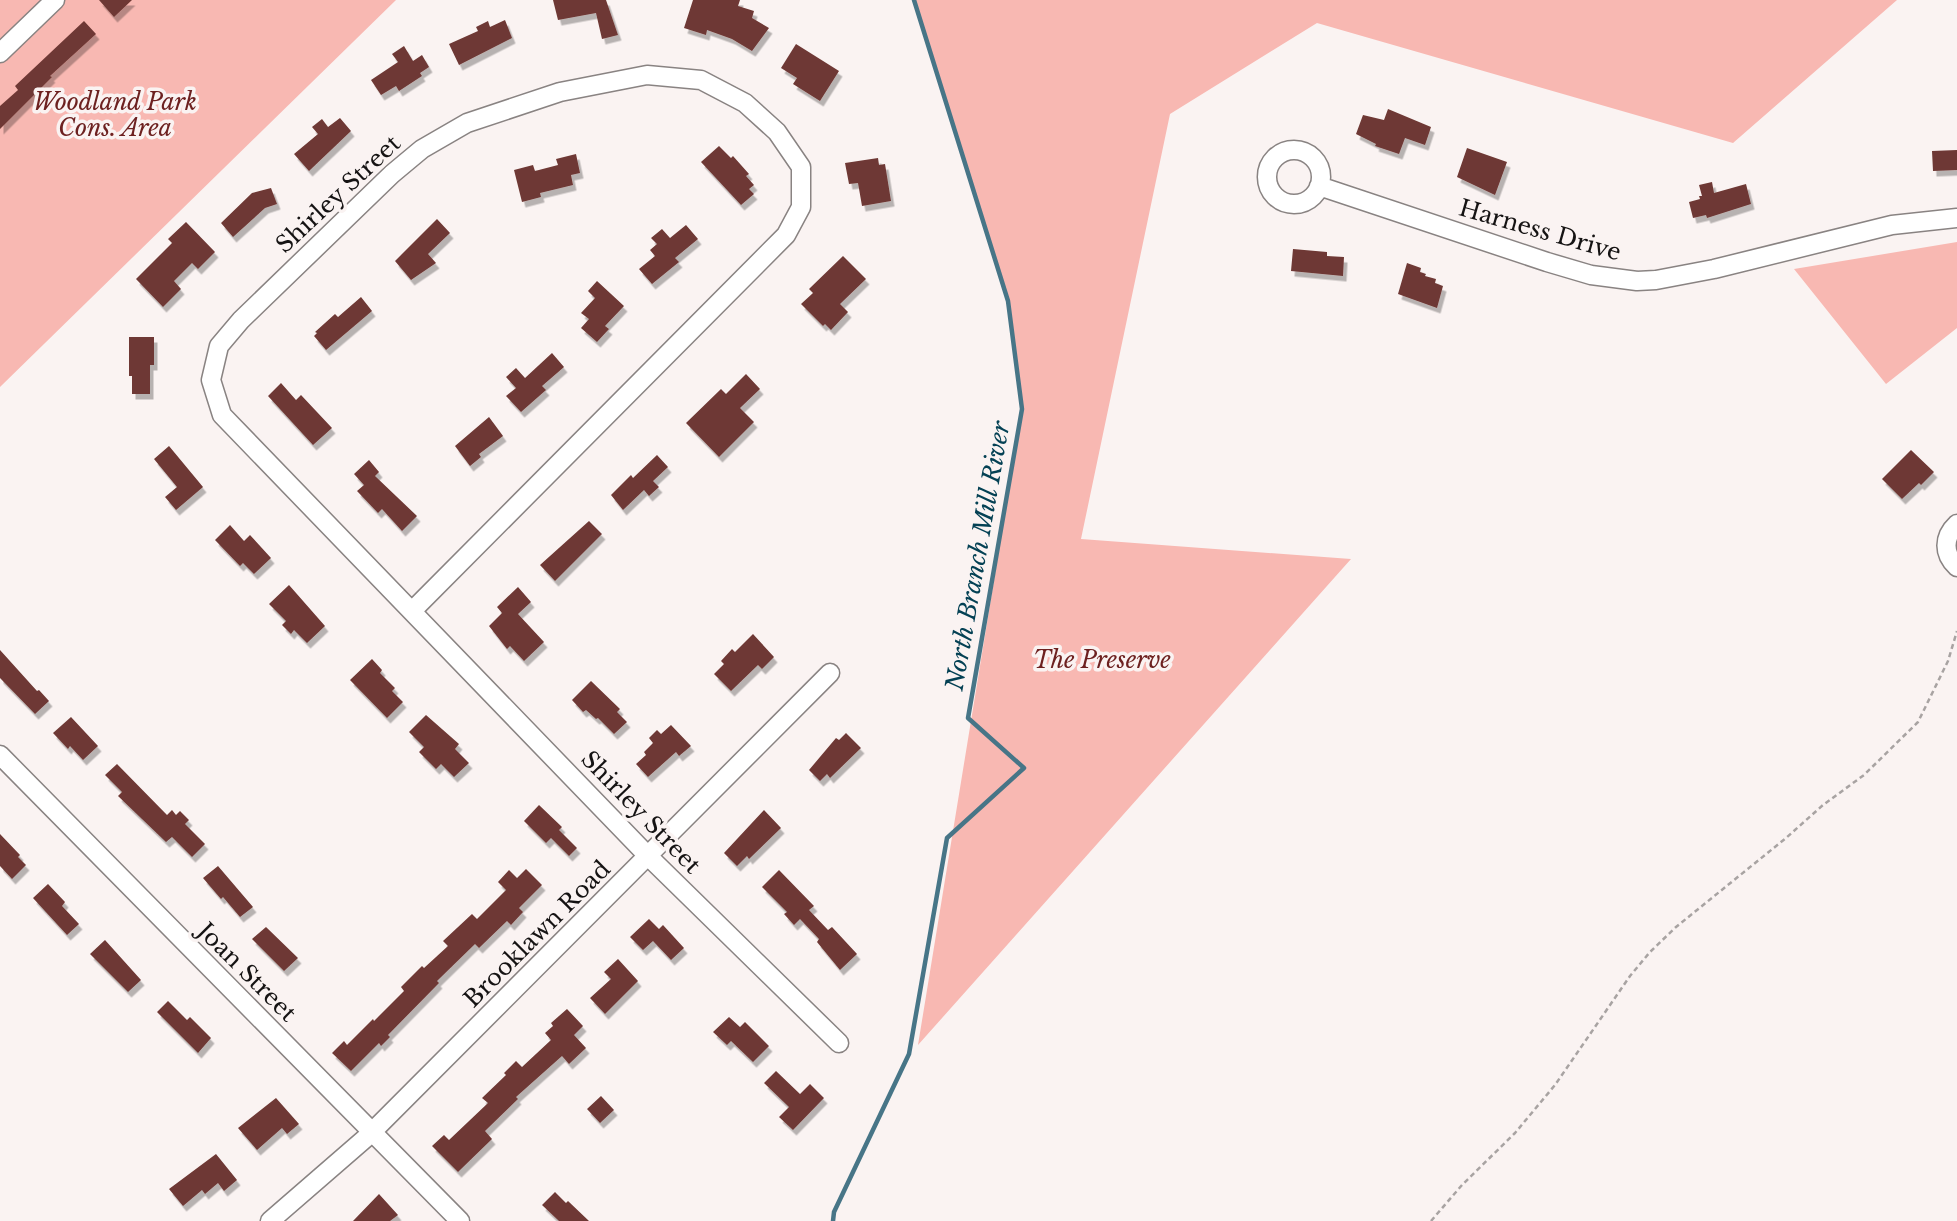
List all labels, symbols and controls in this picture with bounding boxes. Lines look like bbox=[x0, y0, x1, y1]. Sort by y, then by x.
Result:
park label: Woodland Park Cons. Area bbox=[33, 88, 197, 142]
street label: Shirley Street bbox=[270, 129, 406, 259]
street label: Harness Drive bbox=[1456, 193, 1624, 267]
water label: North Branch Mill River bbox=[939, 418, 1016, 694]
park label: The Preserve bbox=[1033, 646, 1171, 674]
street label: Shirley Street bbox=[575, 745, 707, 879]
street label: Brooklawn Road bbox=[458, 855, 616, 1013]
street label: Joan Street bbox=[190, 915, 302, 1027]

